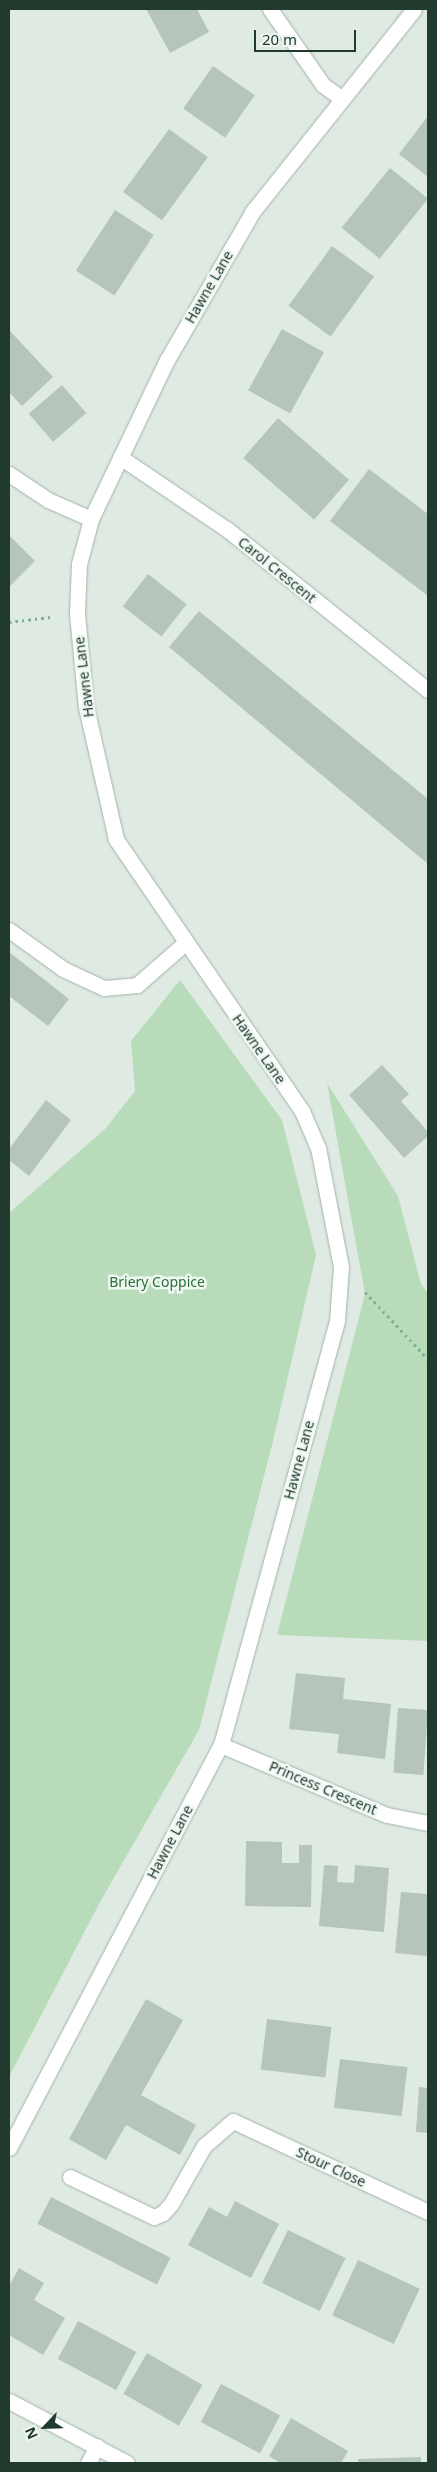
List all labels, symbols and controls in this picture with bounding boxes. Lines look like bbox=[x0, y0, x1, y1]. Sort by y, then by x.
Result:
scale bar bbox=[257, 20, 360, 52]
text: 20 m bbox=[262, 29, 297, 49]
street label: Hawne Lane bbox=[181, 248, 237, 326]
street label: Carol Crescent bbox=[235, 534, 319, 606]
street label: Hawne Lane bbox=[71, 636, 97, 718]
street label: Hawne Lane bbox=[229, 1011, 289, 1087]
park label: Briery Coppice bbox=[109, 1274, 205, 1290]
street label: Hawne Lane bbox=[280, 1419, 318, 1501]
street label: Princess Crescent bbox=[267, 1758, 379, 1818]
street label: Hawne Lane bbox=[144, 1802, 196, 1882]
street label: Stour Close bbox=[294, 2144, 368, 2190]
north arrow bbox=[20, 2402, 70, 2452]
text: N bbox=[20, 2424, 42, 2442]

